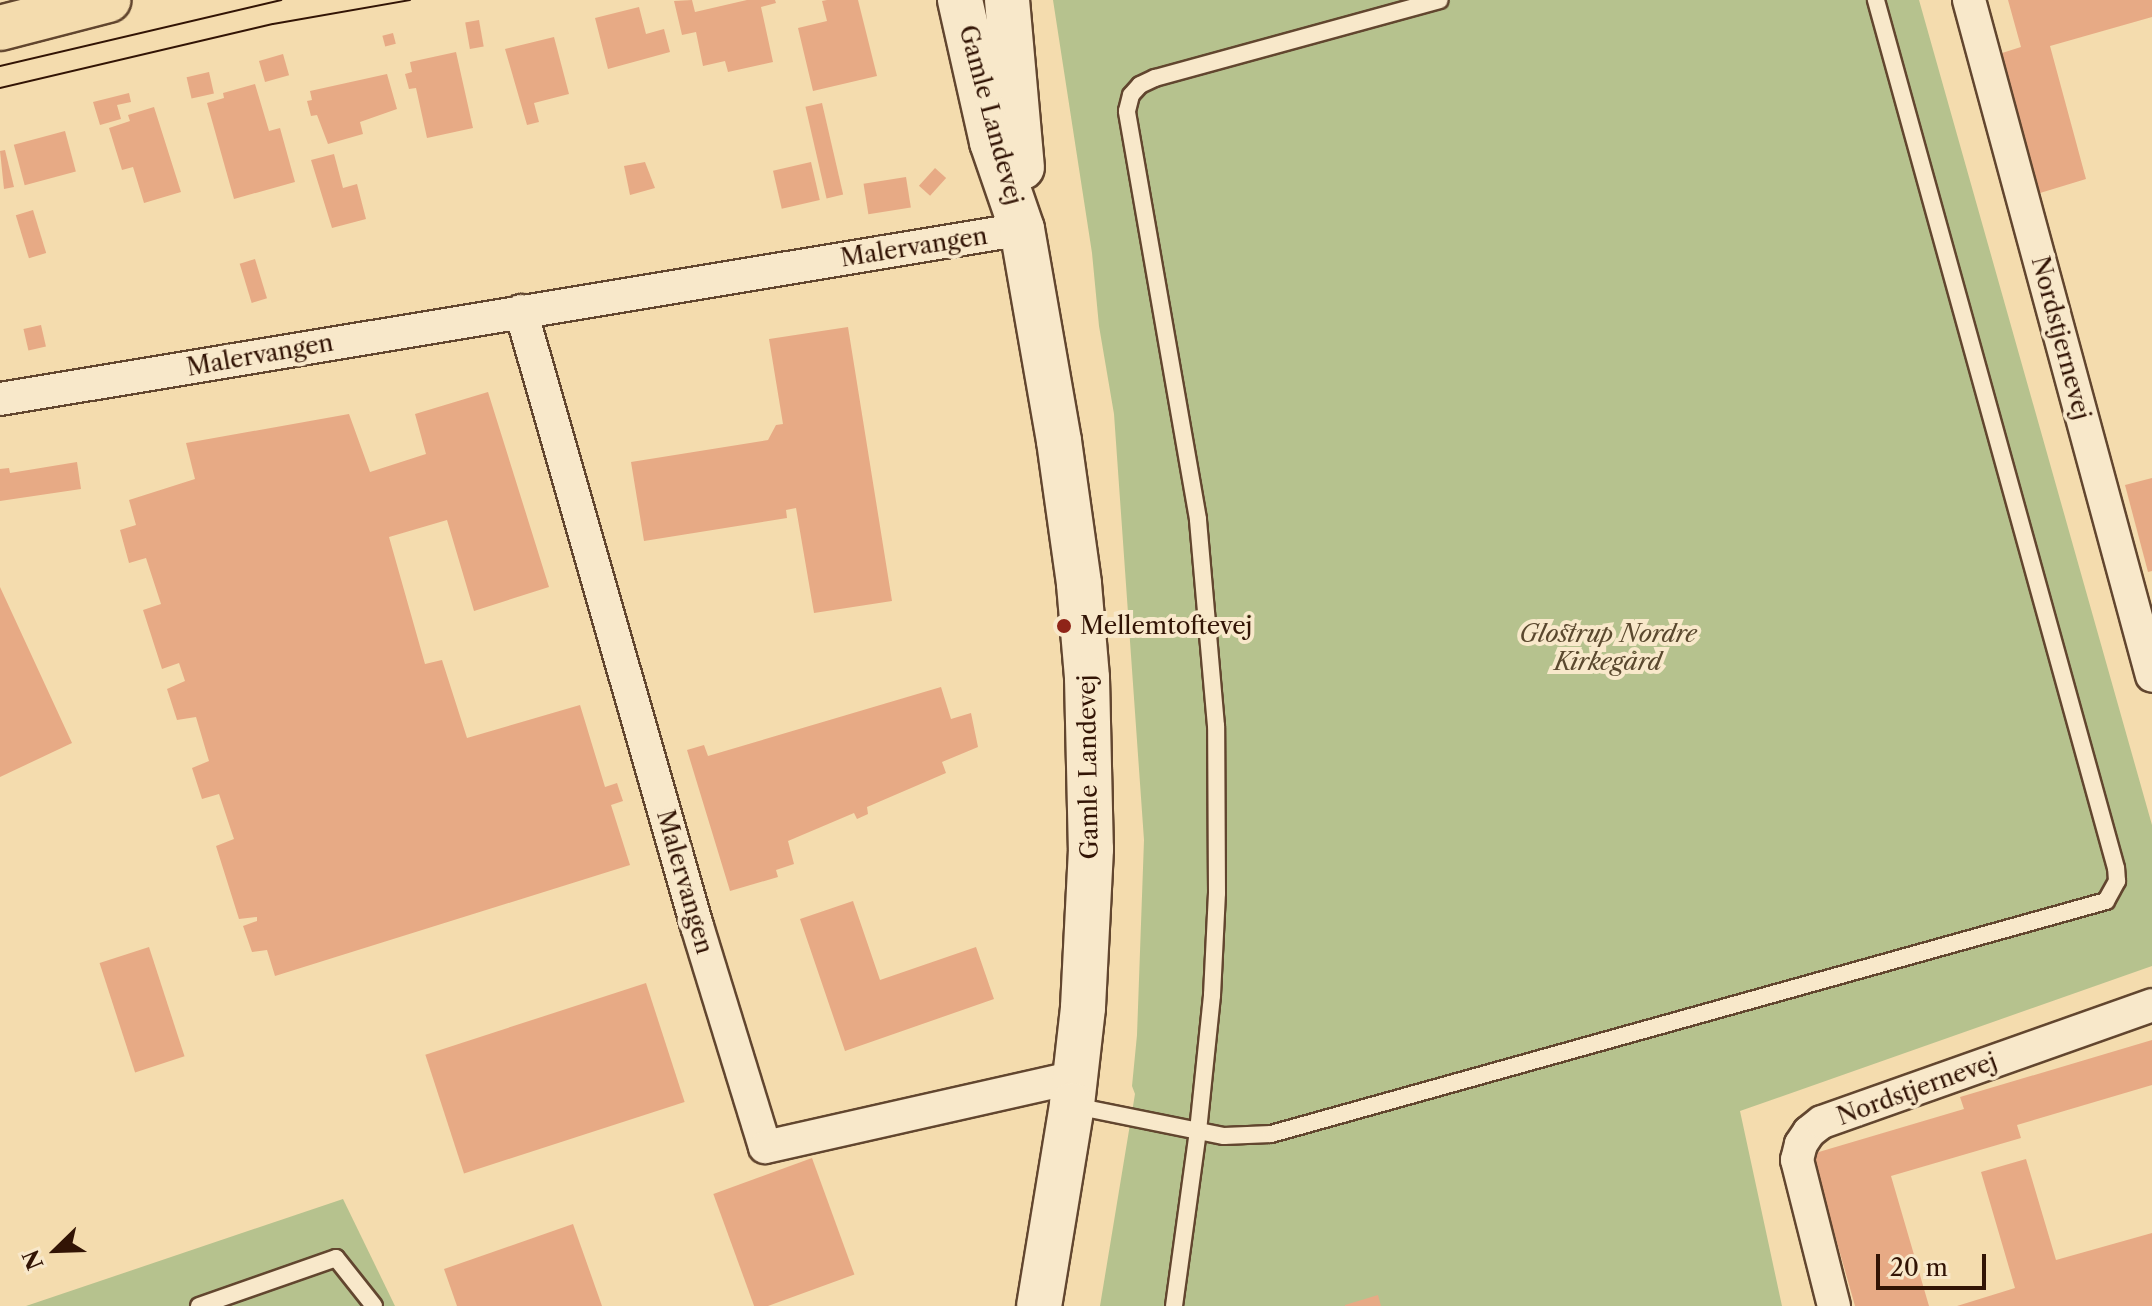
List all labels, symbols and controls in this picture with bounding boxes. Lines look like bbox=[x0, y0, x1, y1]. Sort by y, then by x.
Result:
street label: Gamle Landevej bbox=[953, 22, 1029, 208]
street label: Malervangen bbox=[838, 221, 990, 273]
street label: Nordstjernevej bbox=[2025, 253, 2097, 423]
street label: Malervangen bbox=[184, 328, 336, 382]
place label: Mellemtoftevej bbox=[1080, 612, 1252, 640]
marker: Mellemtoftevej bbox=[1055, 617, 1073, 635]
park label: Glostrup Nordre Kirkegård bbox=[1519, 620, 1697, 676]
street label: Gamle Landevej bbox=[1072, 674, 1104, 860]
street label: Malervangen bbox=[651, 807, 719, 957]
street label: Nordstjernevej bbox=[1833, 1047, 2001, 1131]
north arrow bbox=[16, 1210, 96, 1290]
scale bar bbox=[1880, 1238, 1990, 1288]
text: N bbox=[17, 1245, 50, 1274]
text: 20 m bbox=[1890, 1253, 1948, 1282]

